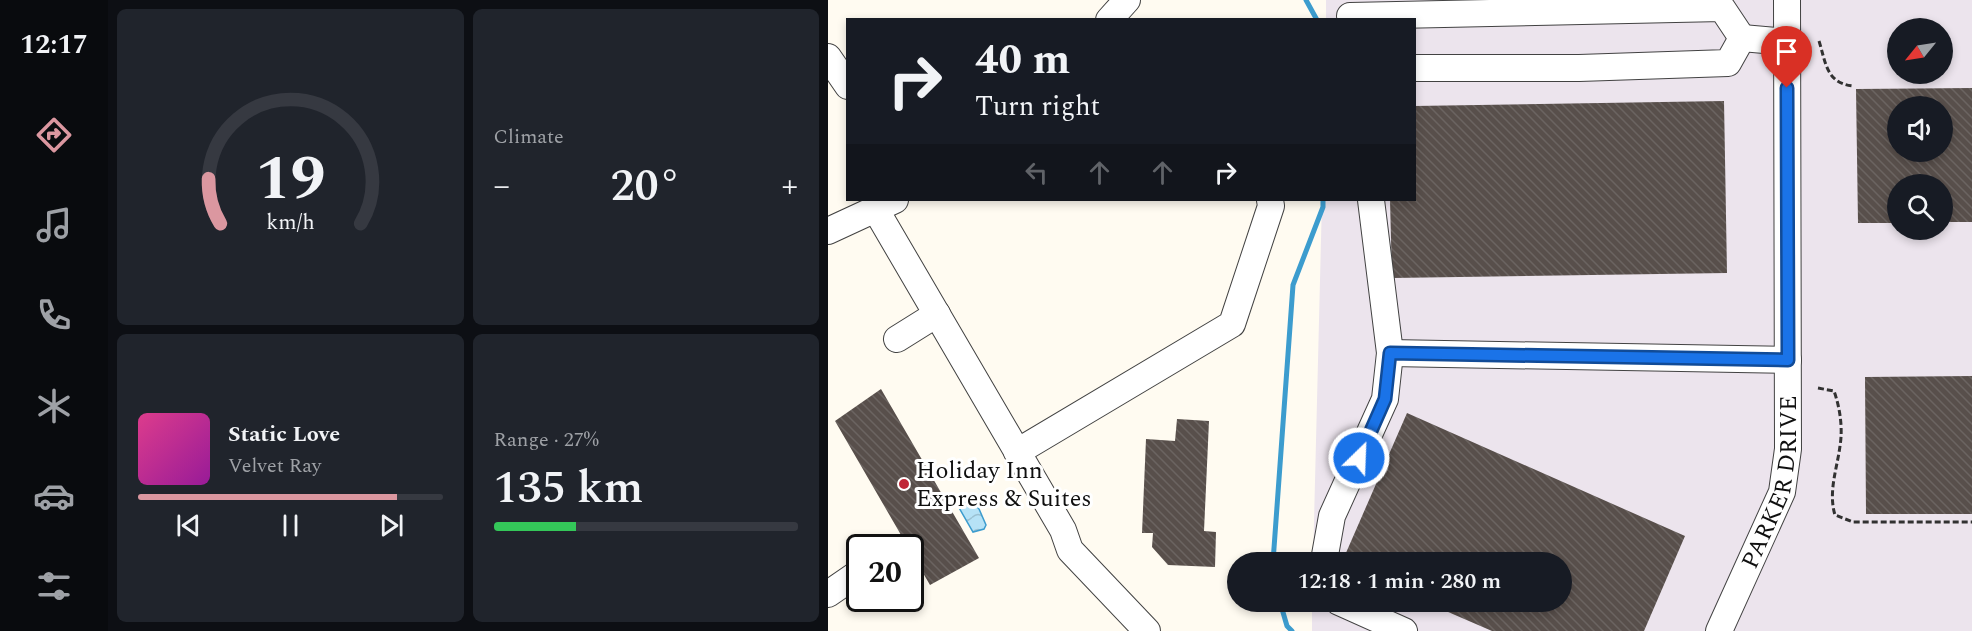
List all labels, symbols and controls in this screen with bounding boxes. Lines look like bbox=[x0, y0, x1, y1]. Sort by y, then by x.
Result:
north arrow bbox=[1887, 18, 1953, 84]
map controls bbox=[1887, 18, 1953, 240]
text: 12:17 bbox=[20, 24, 88, 66]
pin bbox=[1761, 26, 1812, 88]
text: 40 m bbox=[975, 29, 1070, 92]
icon: arrive bbox=[1770, 35, 1803, 68]
icon: right bbox=[876, 42, 954, 120]
text: Turn right bbox=[975, 86, 1100, 128]
button: sound bbox=[1887, 96, 1953, 162]
icon: directions bbox=[33, 114, 75, 156]
text: Climate bbox=[494, 122, 564, 152]
text: 19 bbox=[255, 132, 325, 227]
text: 20° bbox=[610, 152, 681, 221]
icon: left bbox=[1020, 156, 1053, 189]
icon: ahead bbox=[1083, 156, 1116, 189]
icon: ahead bbox=[1146, 156, 1179, 189]
icon: right bbox=[1209, 156, 1242, 189]
text: − bbox=[494, 161, 510, 211]
text: + bbox=[782, 161, 798, 211]
button: search bbox=[1887, 174, 1953, 240]
icon: music bbox=[33, 204, 75, 246]
text: km/h bbox=[266, 206, 314, 239]
icon: phone bbox=[33, 294, 75, 336]
icon: climate bbox=[33, 385, 75, 427]
street label: PARKER DRIVE bbox=[1733, 395, 1807, 575]
text: Static Love bbox=[228, 418, 340, 451]
text: Range · 27% bbox=[494, 425, 599, 455]
position arrow bbox=[1327, 426, 1391, 490]
text: Velvet Ray bbox=[228, 451, 321, 481]
place label: Holiday Inn Express & Suites bbox=[916, 453, 1092, 517]
text: 135 km bbox=[494, 454, 643, 523]
icon: car bbox=[33, 475, 75, 517]
marker: Holiday Inn Express & Suites bbox=[897, 477, 911, 491]
icon: previous bbox=[172, 509, 205, 542]
icon: pause bbox=[274, 509, 307, 542]
icon: next bbox=[375, 509, 408, 542]
speed limit sign: 20 bbox=[846, 534, 924, 612]
icon: filters bbox=[33, 565, 75, 607]
text: 12:18 · 1 min · 280 m bbox=[1298, 565, 1501, 598]

